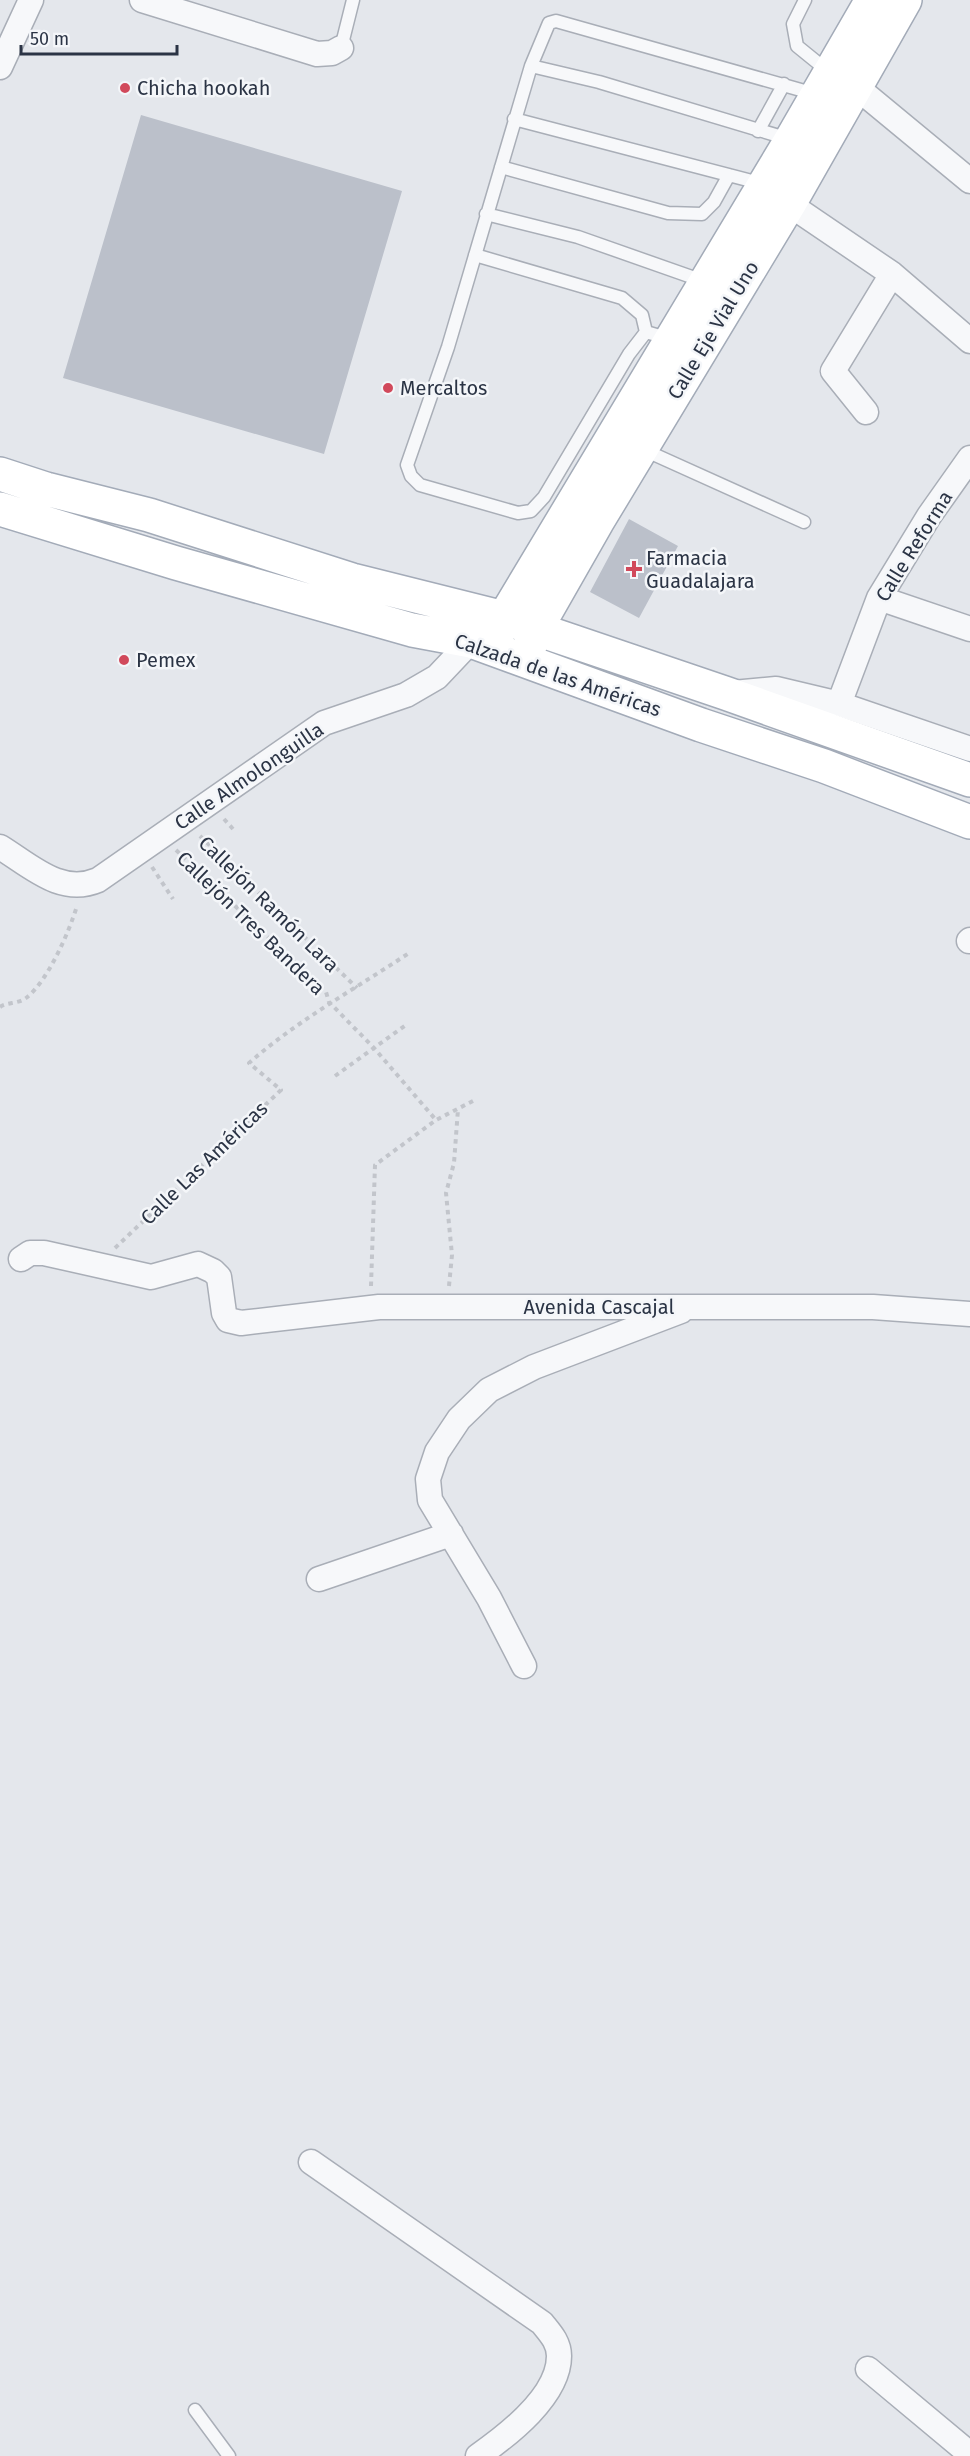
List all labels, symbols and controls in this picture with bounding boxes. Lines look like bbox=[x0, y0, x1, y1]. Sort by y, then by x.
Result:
scale bar bbox=[21, 18, 177, 56]
text: 50 m bbox=[30, 28, 69, 50]
place label: Chicha hookah bbox=[137, 76, 270, 100]
marker: Chicha hookah bbox=[118, 81, 132, 95]
street label: Calle Eje Vial Uno bbox=[662, 256, 764, 404]
place label: Mercaltos bbox=[400, 376, 487, 400]
marker: Mercaltos bbox=[381, 381, 395, 395]
street label: Calle Reforma bbox=[870, 486, 958, 606]
place label: Farmacia Guadalajara bbox=[646, 546, 755, 593]
marker: Farmacia Guadalajara bbox=[627, 562, 641, 576]
street label: Calzada de las Américas bbox=[452, 628, 664, 722]
place label: Pemex bbox=[136, 648, 196, 672]
marker: Pemex bbox=[117, 653, 131, 667]
street label: Calle Almolonguilla bbox=[170, 717, 328, 835]
street label: Callejón Ramón Lara bbox=[194, 831, 344, 977]
street label: Callejón Tres Bandera bbox=[172, 846, 330, 1000]
street label: Calle Las Américas bbox=[136, 1096, 272, 1230]
street label: Avenida Cascajal bbox=[524, 1295, 675, 1319]

